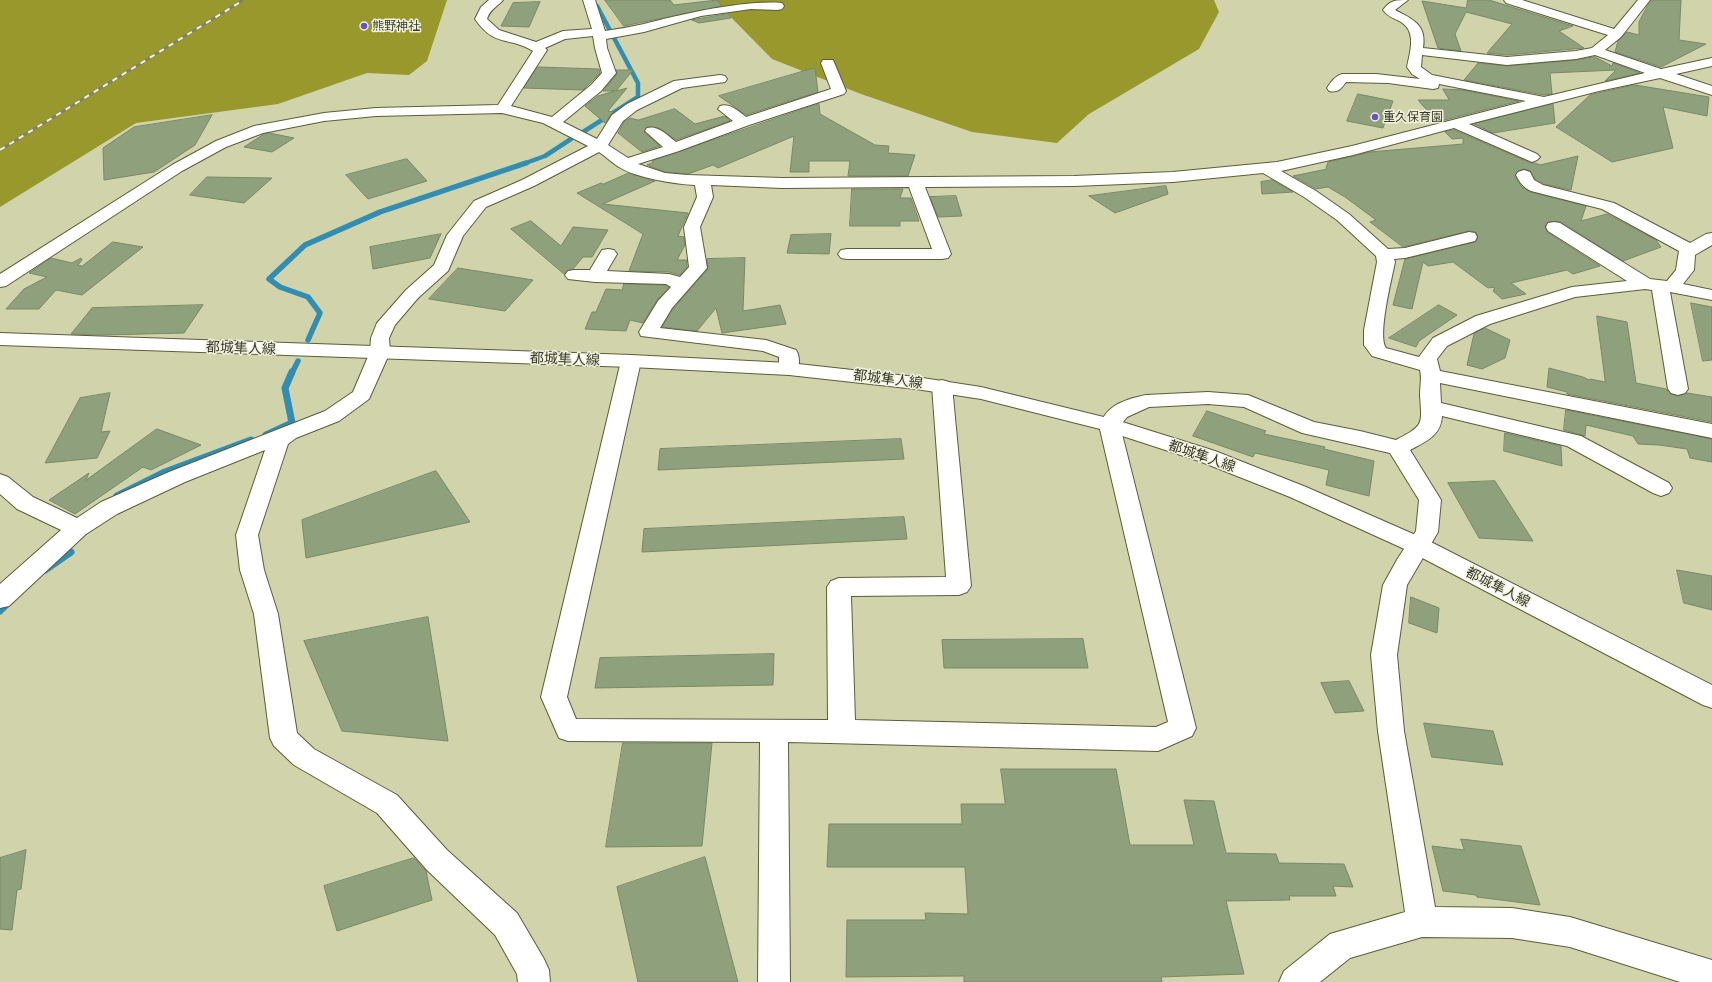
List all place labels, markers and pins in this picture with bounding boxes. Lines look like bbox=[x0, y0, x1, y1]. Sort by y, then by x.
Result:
place label: 熊野神社 bbox=[372, 19, 420, 33]
marker: 熊野神社 bbox=[359, 21, 369, 31]
place label: 重久保育園 bbox=[1383, 110, 1443, 124]
marker: 重久保育園 bbox=[1370, 112, 1380, 122]

